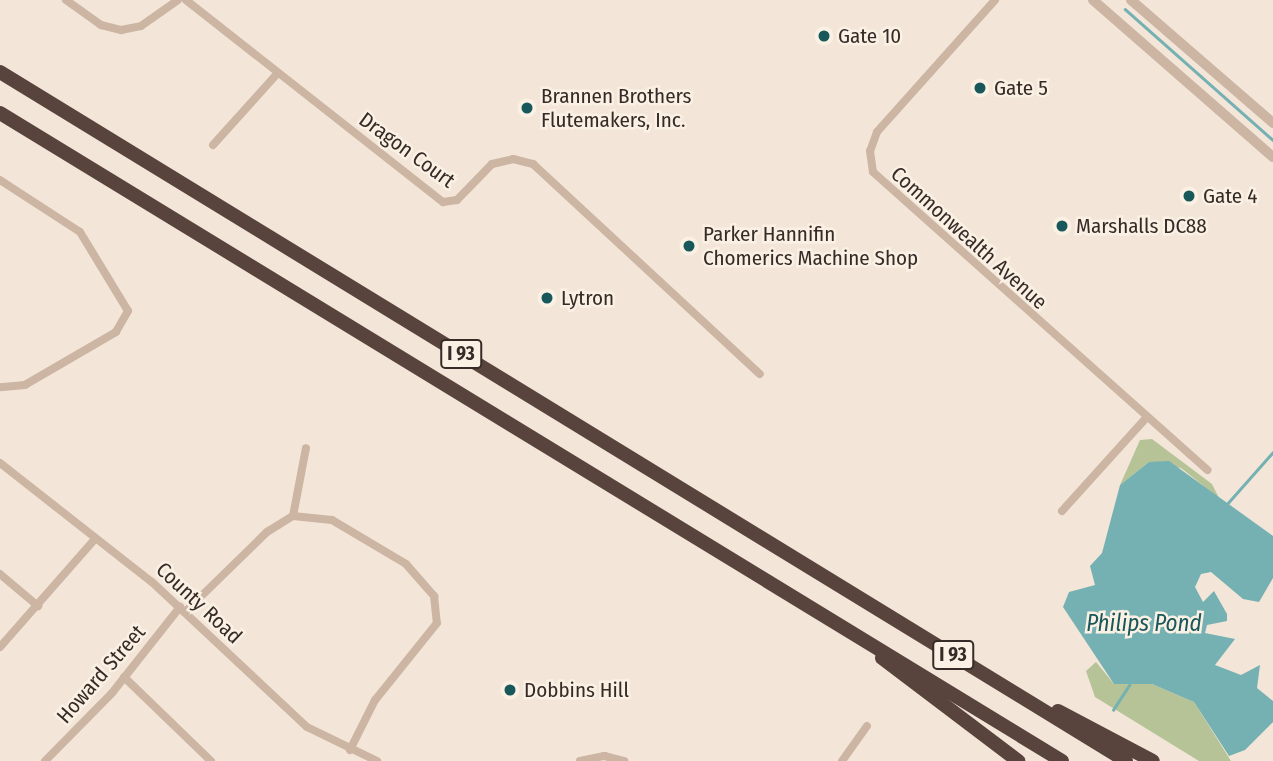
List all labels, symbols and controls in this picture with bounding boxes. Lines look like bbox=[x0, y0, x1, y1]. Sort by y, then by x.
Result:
place label: Gate 10 bbox=[838, 23, 901, 49]
marker: Gate 10 bbox=[816, 28, 832, 44]
place label: Gate 5 bbox=[994, 75, 1048, 101]
marker: Gate 5 bbox=[972, 80, 988, 96]
place label: Brannen Brothers Flutemakers, Inc. bbox=[541, 83, 692, 133]
marker: Brannen Brothers Flutemakers, Inc. bbox=[519, 100, 535, 116]
street label: Dragon Court bbox=[354, 107, 460, 193]
street label: Commonwealth Avenue bbox=[886, 161, 1052, 315]
place label: Gate 4 bbox=[1203, 183, 1257, 209]
marker: Gate 4 bbox=[1181, 188, 1197, 204]
place label: Marshalls DC88 bbox=[1076, 213, 1207, 239]
marker: Marshalls DC88 bbox=[1054, 218, 1070, 234]
place label: Parker Hannifin Chomerics Machine Shop bbox=[703, 221, 918, 271]
marker: Parker Hannifin Chomerics Machine Shop bbox=[681, 238, 697, 254]
place label: Lytron bbox=[561, 285, 614, 311]
marker: Lytron bbox=[539, 290, 555, 306]
road number: I 93 bbox=[440, 338, 482, 370]
street label: County Road bbox=[151, 557, 247, 649]
water label: Philips Pond bbox=[1086, 609, 1202, 637]
street label: Howard Street bbox=[51, 620, 151, 728]
road number: I 93 bbox=[932, 640, 974, 670]
place label: Dobbins Hill bbox=[524, 677, 629, 703]
marker: Dobbins Hill bbox=[502, 682, 518, 698]

